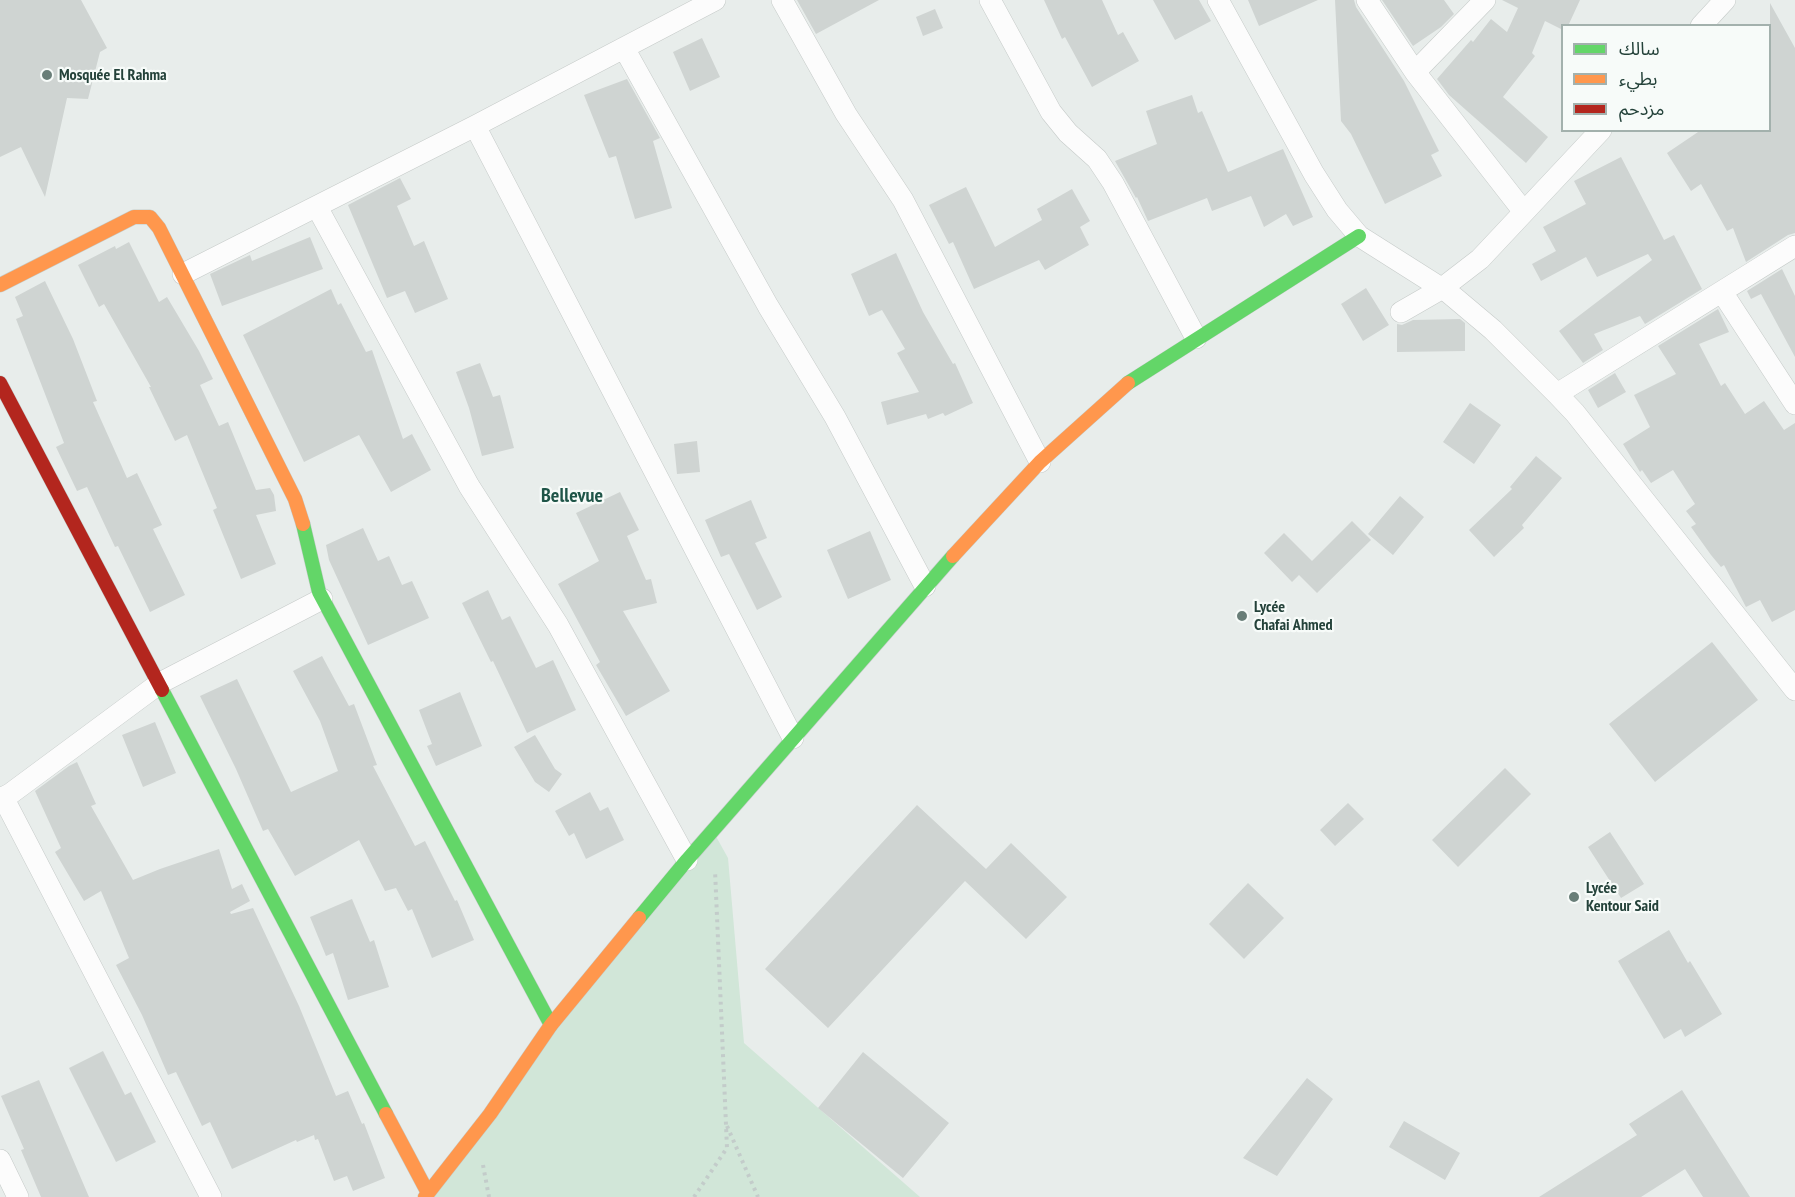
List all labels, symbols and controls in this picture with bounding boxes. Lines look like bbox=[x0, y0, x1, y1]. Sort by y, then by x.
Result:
legend bbox=[1561, 24, 1771, 132]
text: سالك bbox=[1619, 37, 1660, 60]
place label: Mosquée El Rahma bbox=[59, 65, 167, 85]
text: بطيء bbox=[1619, 67, 1657, 90]
marker: Mosquée El Rahma bbox=[40, 68, 54, 82]
text: مزدحم bbox=[1619, 97, 1664, 120]
district label: Bellevue bbox=[541, 484, 603, 508]
place label: Lycée Chafai Ahmed bbox=[1254, 597, 1333, 635]
marker: Lycée Chafai Ahmed bbox=[1235, 609, 1249, 623]
place label: Lycée Kentour Said bbox=[1586, 878, 1659, 916]
marker: Lycée Kentour Said bbox=[1567, 890, 1581, 904]

